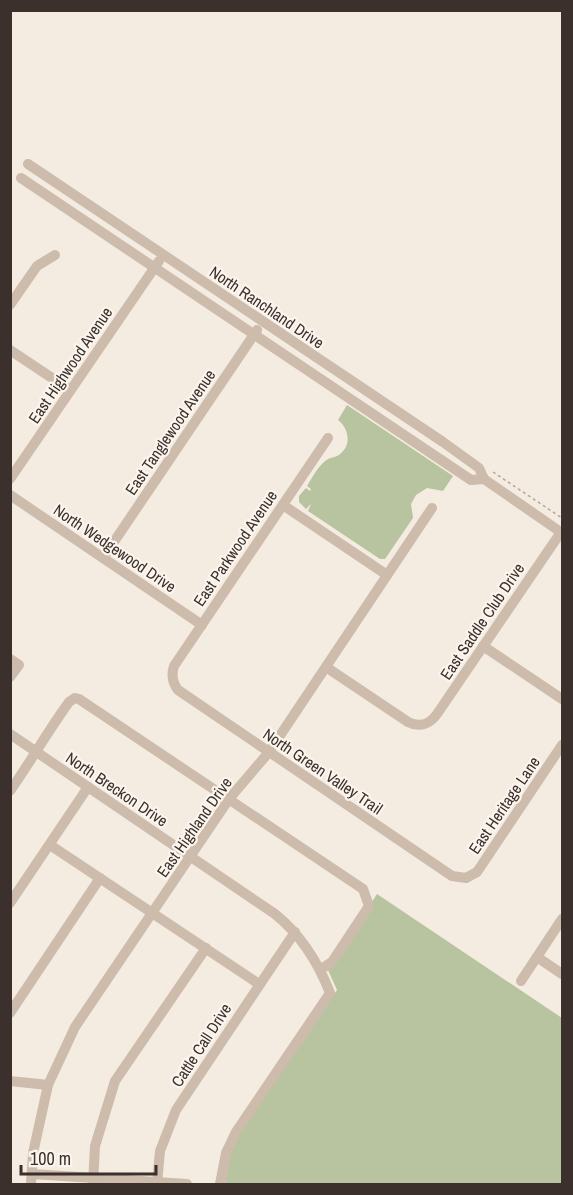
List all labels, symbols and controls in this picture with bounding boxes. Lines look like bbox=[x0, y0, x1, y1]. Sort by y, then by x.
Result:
street label: North Ranchland Drive bbox=[206, 261, 328, 353]
street label: East Highwood Avenue bbox=[23, 302, 117, 428]
street label: East Tanglewood Avenue bbox=[120, 365, 220, 499]
street label: East Parkwood Avenue bbox=[188, 486, 282, 610]
street label: North Wedgewood Drive bbox=[49, 499, 181, 597]
street label: East Saddle Club Drive bbox=[435, 558, 529, 684]
street label: North Green Valley Trail bbox=[259, 723, 387, 819]
street label: North Breckon Drive bbox=[62, 747, 172, 831]
street label: East Heritage Lane bbox=[463, 752, 545, 858]
street label: East Highland Drive bbox=[151, 773, 237, 881]
street label: Cattle Call Drive bbox=[166, 999, 236, 1091]
scale bar bbox=[21, 1138, 156, 1176]
text: 100 m bbox=[30, 1146, 71, 1171]

